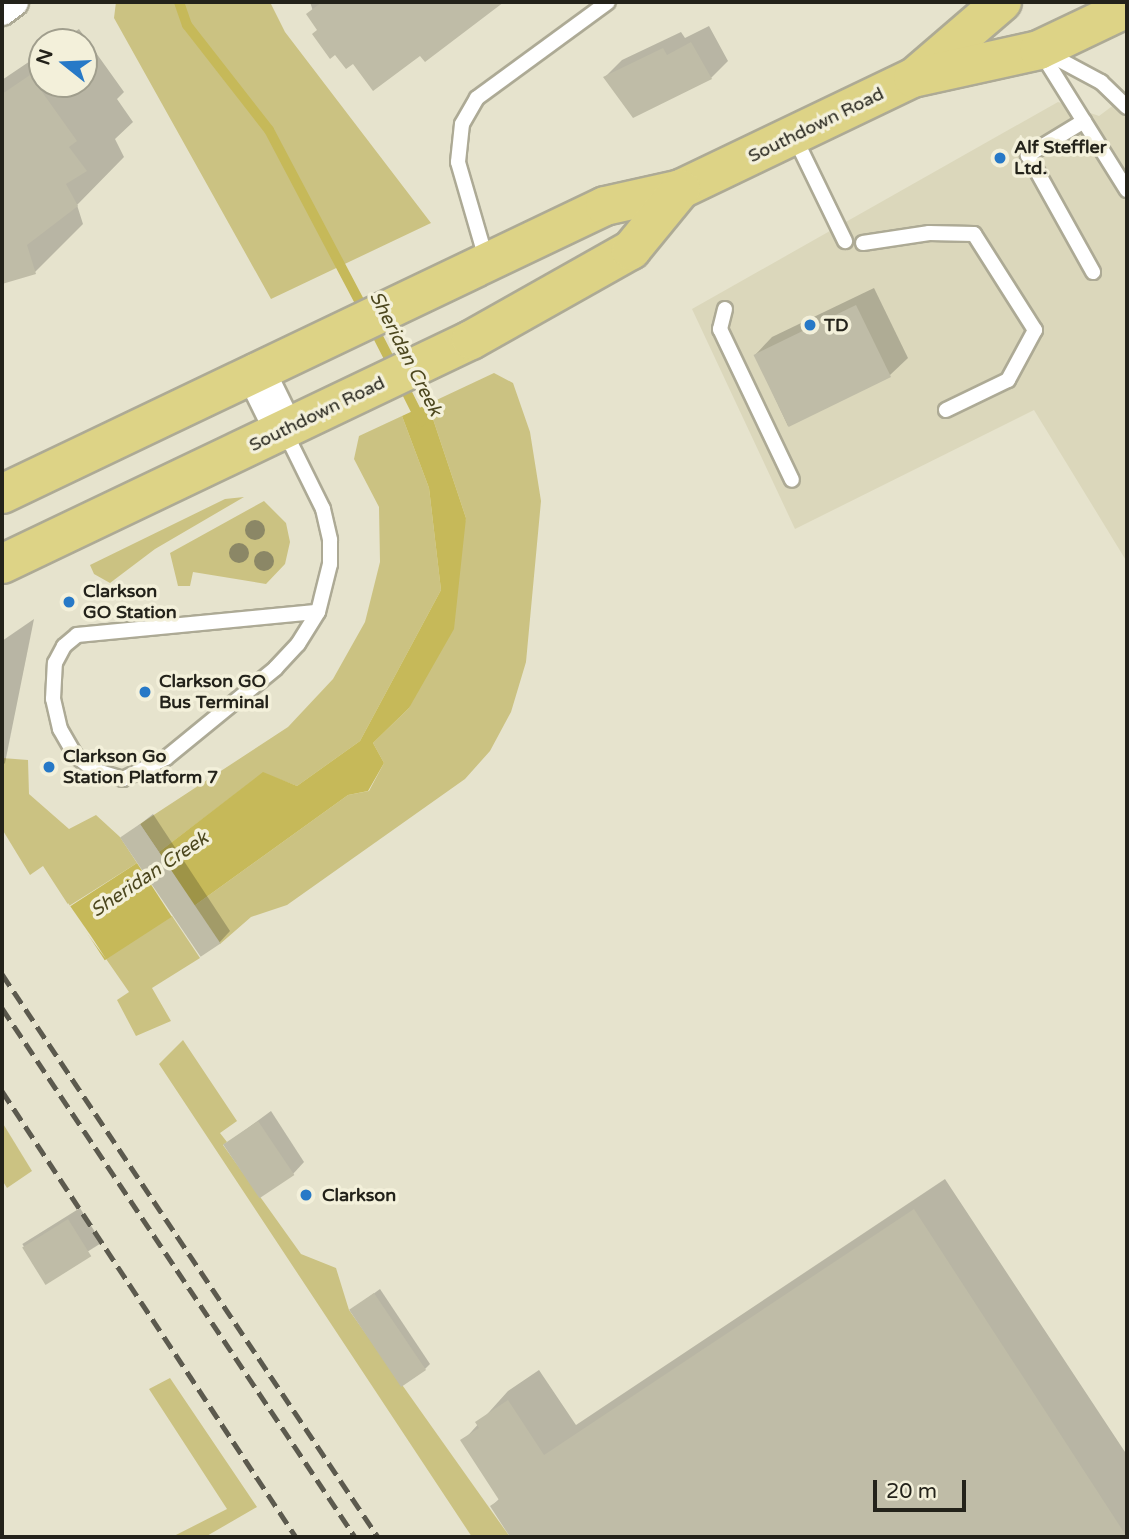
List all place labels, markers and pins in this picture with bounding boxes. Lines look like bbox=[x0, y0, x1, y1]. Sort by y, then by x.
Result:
place label: Alf Steffler Ltd. bbox=[1014, 137, 1107, 180]
marker: Alf Steffler Ltd. bbox=[992, 150, 1008, 166]
place label: TD bbox=[824, 314, 848, 336]
marker: TD bbox=[802, 317, 818, 333]
place label: Clarkson GO Station bbox=[83, 581, 177, 624]
marker: Clarkson GO Station bbox=[61, 594, 77, 610]
place label: Clarkson GO Bus Terminal bbox=[159, 671, 269, 714]
marker: Clarkson GO Bus Terminal bbox=[137, 684, 153, 700]
place label: Clarkson Go Station Platform 7 bbox=[63, 746, 218, 788]
marker: Clarkson Go Station Platform 7 bbox=[41, 759, 57, 775]
place label: Clarkson bbox=[322, 1184, 396, 1206]
marker: Clarkson bbox=[296, 1185, 316, 1205]

